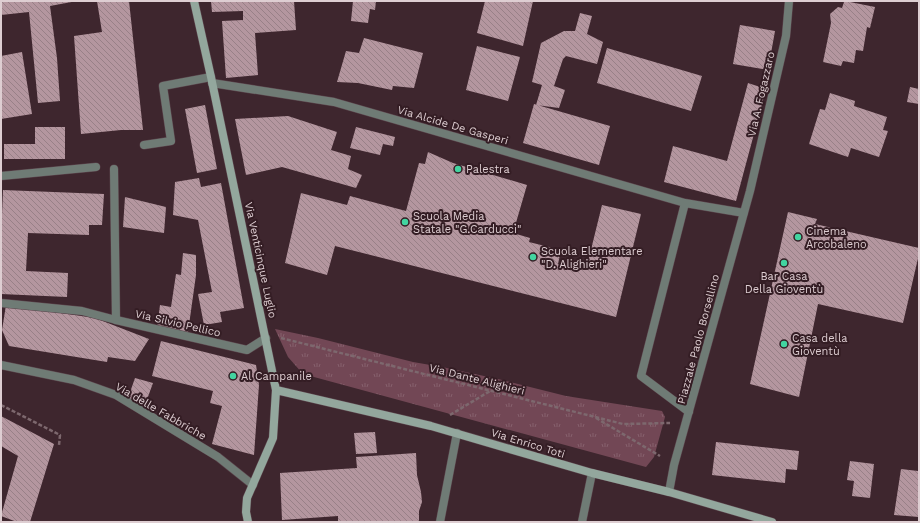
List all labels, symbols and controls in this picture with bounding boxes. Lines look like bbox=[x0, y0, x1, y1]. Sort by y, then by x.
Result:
street label: Via A. Fogazzaro bbox=[745, 50, 778, 138]
street label: Via Alcide De Gasperi bbox=[396, 103, 510, 148]
place label: Palestra bbox=[466, 163, 510, 176]
marker: Palestra bbox=[453, 164, 463, 174]
street label: Via Venticinque Luglio bbox=[242, 201, 279, 319]
place label: Scuola Media Statale "G.Carducci" bbox=[413, 210, 521, 236]
marker: Scuola Media Statale "G.Carducci" bbox=[400, 217, 410, 227]
place label: Cinema Arcobaleno bbox=[806, 225, 867, 251]
marker: Cinema Arcobaleno bbox=[793, 232, 803, 242]
place label: Scuola Elementare "D. Alighieri" bbox=[541, 245, 642, 271]
marker: Scuola Elementare "D. Alighieri" bbox=[528, 252, 538, 262]
marker: Bar Casa Della Gioventù bbox=[779, 258, 789, 268]
place label: Bar Casa Della Gioventù bbox=[745, 270, 823, 296]
street label: Piazzale Paolo Borsellino bbox=[675, 273, 722, 405]
street label: Via Silvio Pellico bbox=[134, 307, 222, 340]
place label: Casa della Gioventù bbox=[792, 332, 848, 358]
marker: Casa della Gioventù bbox=[779, 339, 789, 349]
street label: Via Dante Alighieri bbox=[428, 361, 526, 398]
place label: Al Campanile bbox=[241, 370, 312, 383]
marker: Al Campanile bbox=[228, 371, 238, 381]
street label: Via delle Fabbriche bbox=[113, 380, 208, 443]
street label: Via Enrico Toti bbox=[489, 426, 567, 461]

